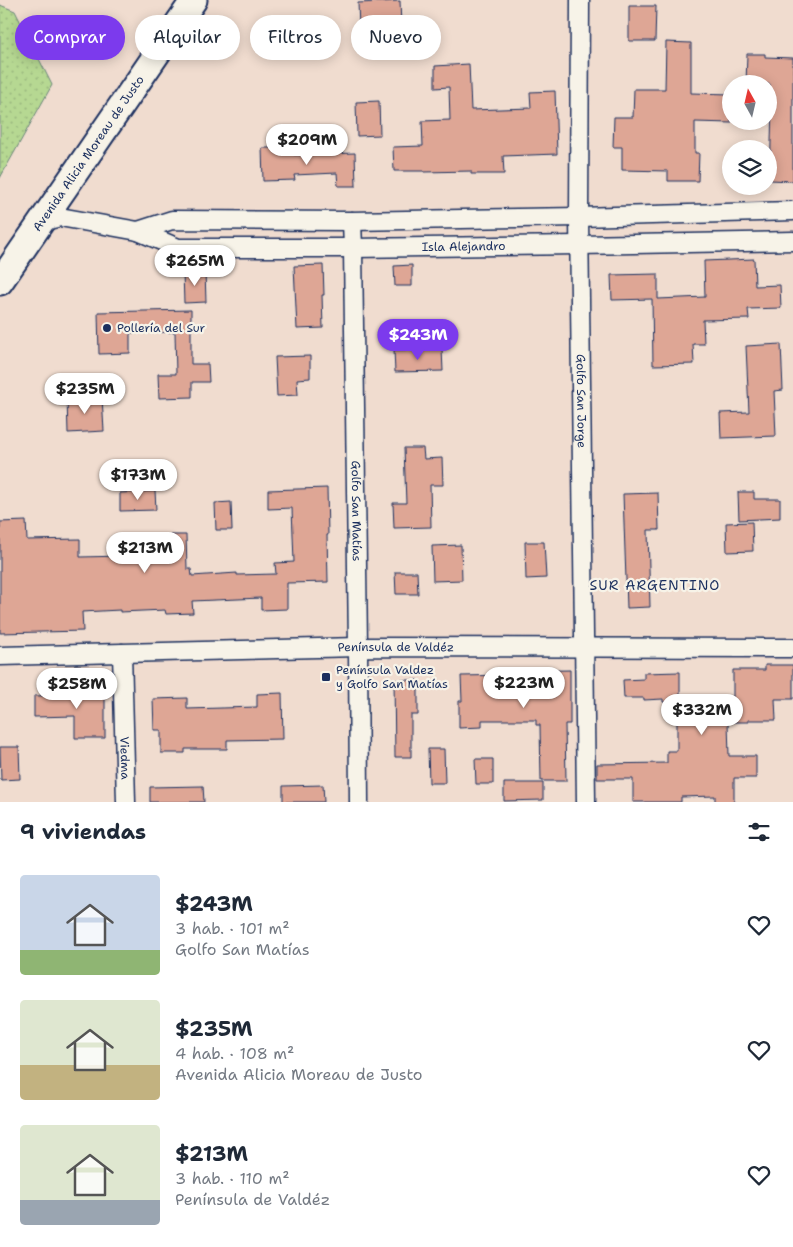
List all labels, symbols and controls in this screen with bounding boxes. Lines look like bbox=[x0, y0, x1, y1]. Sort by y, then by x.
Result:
chip: Comprar bbox=[15, 15, 125, 60]
chip: Alquilar bbox=[135, 15, 240, 60]
chip: Filtros bbox=[250, 15, 341, 60]
chip: Nuevo bbox=[351, 15, 441, 60]
street label: Avenida Alicia Moreau de Justo bbox=[29, 72, 148, 235]
north arrow bbox=[722, 75, 778, 130]
map controls bbox=[722, 75, 777, 195]
pin: $209M bbox=[272, 124, 342, 166]
text: $209M bbox=[277, 129, 337, 150]
button: layers bbox=[722, 140, 777, 195]
street label: Isla Alejandro bbox=[422, 238, 506, 255]
pin: $265M bbox=[160, 244, 230, 287]
text: $265M bbox=[165, 250, 225, 271]
pin: $243M bbox=[383, 318, 453, 361]
place label: Pollería del Sur bbox=[117, 320, 206, 336]
marker: Pollería del Sur bbox=[101, 322, 113, 334]
text: $243M bbox=[388, 324, 448, 345]
street label: Golfo San Jorge bbox=[573, 354, 590, 448]
pin: $235M bbox=[50, 372, 120, 415]
text: $235M bbox=[55, 378, 115, 399]
pin: $173M bbox=[103, 458, 173, 501]
street label: Golfo San Matías bbox=[348, 460, 365, 562]
text: $173M bbox=[110, 464, 166, 485]
pin: $213M bbox=[110, 532, 180, 574]
text: $213M bbox=[117, 537, 173, 558]
district label: SUR ARGENTINO bbox=[590, 576, 720, 594]
street label: Península de Valdéz bbox=[337, 639, 454, 656]
place label: Península Valdez y Golfo San Matías bbox=[336, 662, 448, 692]
pin: $223M bbox=[489, 666, 559, 709]
pin: $258M bbox=[42, 668, 112, 710]
marker: Península Valdez y Golfo San Matías bbox=[320, 671, 332, 683]
text: $223M bbox=[494, 672, 554, 693]
text: $258M bbox=[47, 673, 107, 694]
pin: $332M bbox=[667, 694, 737, 736]
text: $332M bbox=[672, 699, 732, 720]
street label: Viedma bbox=[116, 736, 133, 780]
text: 9 viviendas bbox=[20, 818, 146, 846]
icon: filters bbox=[745, 818, 773, 846]
text: $243M bbox=[175, 890, 253, 918]
icon: home bbox=[60, 895, 120, 955]
icon: heart bbox=[745, 911, 773, 939]
text: 3 hab. · 101 m² bbox=[175, 918, 290, 939]
text: Golfo San Matías bbox=[175, 939, 310, 960]
text: $235M bbox=[175, 1015, 253, 1043]
icon: home bbox=[60, 1020, 120, 1080]
icon: heart bbox=[745, 1036, 773, 1064]
text: 4 hab. · 108 m² bbox=[175, 1043, 294, 1064]
text: Avenida Alicia Moreau de Justo bbox=[175, 1064, 423, 1085]
text: $213M bbox=[175, 1140, 248, 1168]
icon: home bbox=[60, 1145, 120, 1205]
icon: heart bbox=[745, 1161, 773, 1189]
text: 3 hab. · 110 m² bbox=[175, 1168, 290, 1189]
text: Península de Valdéz bbox=[175, 1189, 330, 1210]

